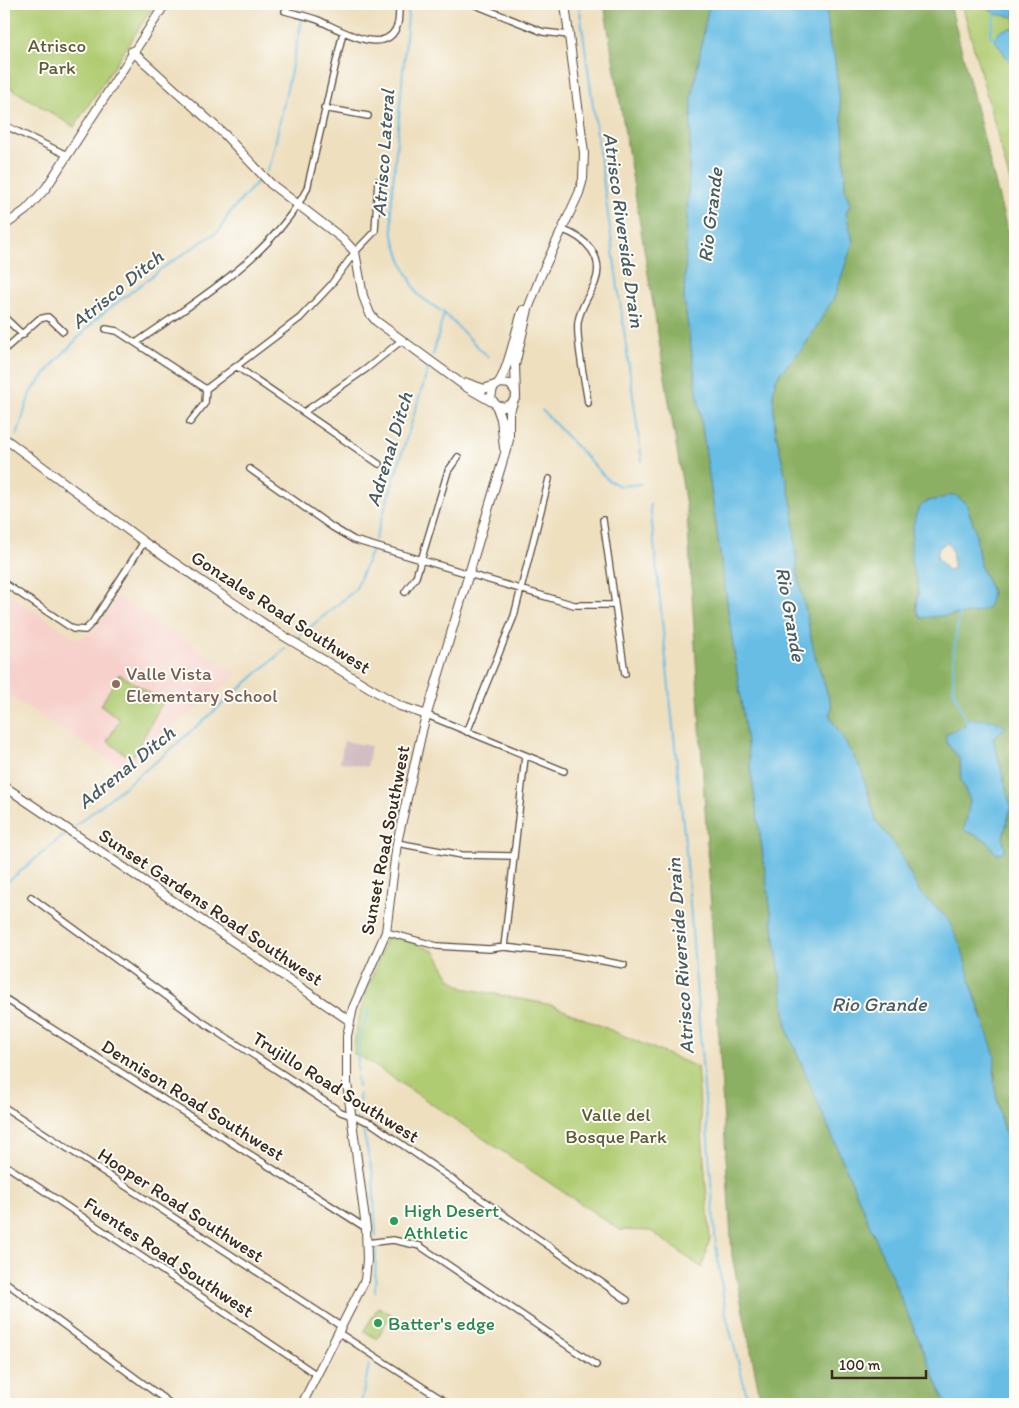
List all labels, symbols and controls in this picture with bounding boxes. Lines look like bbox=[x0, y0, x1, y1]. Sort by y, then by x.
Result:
park label: Atrisco Park bbox=[28, 34, 86, 79]
water label: Atrisco Lateral bbox=[367, 88, 399, 217]
water label: Atrisco Riverside Drain bbox=[598, 131, 650, 330]
water label: Rio Grande bbox=[692, 165, 728, 264]
water label: Atrisco Ditch bbox=[66, 244, 168, 334]
water label: Adrenal Ditch bbox=[360, 389, 418, 509]
street label: Gonzales Road Southwest bbox=[187, 545, 375, 679]
water label: Rio Grande bbox=[771, 565, 811, 664]
place label: Valle Vista Elementary School bbox=[126, 662, 278, 707]
marker: Valle Vista Elementary School bbox=[110, 678, 122, 690]
water label: Adrenal Ditch bbox=[73, 720, 180, 814]
street label: Sunset Road Southwest bbox=[355, 743, 415, 937]
street label: Sunset Gardens Road Southwest bbox=[95, 823, 327, 991]
water label: Atrisco Riverside Drain bbox=[661, 856, 699, 1055]
water label: Rio Grande bbox=[831, 992, 928, 1016]
street label: Trujillo Road Southwest bbox=[248, 1026, 424, 1148]
street label: Dennison Road Southwest bbox=[97, 1034, 289, 1166]
park label: Valle del Bosque Park bbox=[565, 1103, 667, 1148]
street label: Hooper Road Southwest bbox=[94, 1143, 268, 1267]
street label: Fuentes Road Southwest bbox=[80, 1192, 258, 1322]
place label: High Desert Athletic bbox=[404, 1199, 499, 1244]
marker: High Desert Athletic bbox=[388, 1215, 400, 1227]
place label: Batter's edge bbox=[388, 1312, 495, 1335]
marker: Batter's edge bbox=[372, 1317, 384, 1329]
scale bar bbox=[832, 1348, 925, 1380]
text: 100 m bbox=[839, 1356, 881, 1374]

